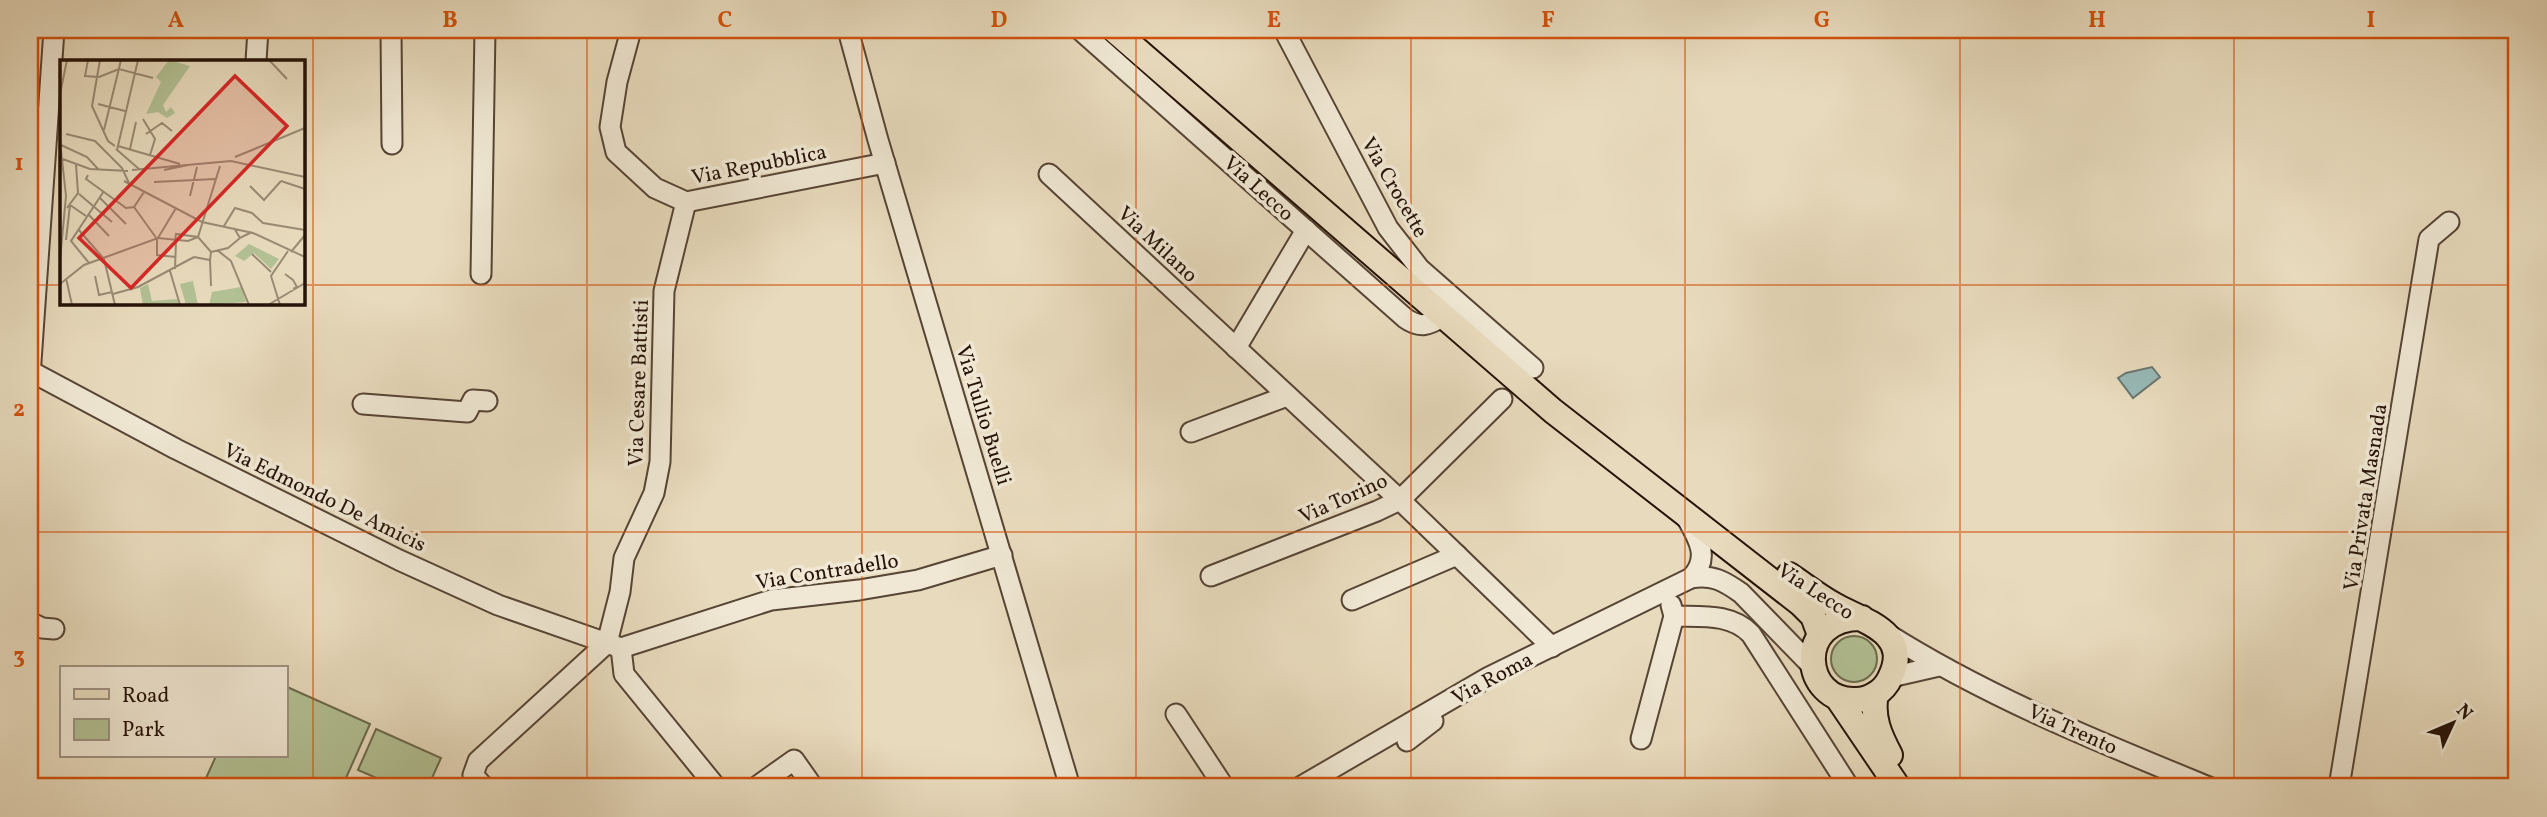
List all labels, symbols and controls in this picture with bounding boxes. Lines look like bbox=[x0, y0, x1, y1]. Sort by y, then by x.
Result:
text: A bbox=[168, 5, 184, 37]
text: B bbox=[442, 5, 458, 37]
text: C bbox=[718, 5, 732, 37]
text: D bbox=[991, 5, 1008, 37]
text: E bbox=[1267, 5, 1281, 37]
text: F bbox=[1541, 5, 1555, 37]
text: G bbox=[1814, 5, 1830, 37]
text: H bbox=[2088, 5, 2106, 37]
text: I bbox=[2367, 5, 2375, 37]
inset map bbox=[60, 60, 304, 304]
street label: Via Crocette bbox=[1353, 132, 1434, 243]
street label: Via Repubblica bbox=[689, 138, 829, 193]
text: 1 bbox=[14, 148, 24, 180]
street label: Via Lecco bbox=[1216, 150, 1300, 229]
street label: Via Milano bbox=[1110, 200, 1204, 290]
street label: Via Cesare Battisti bbox=[622, 299, 657, 467]
street label: Via Tullio Buelli bbox=[948, 342, 1018, 489]
text: 2 bbox=[13, 394, 25, 426]
street label: Via Privata Masnada bbox=[2337, 402, 2396, 593]
street label: Via Edmondo De Amicis bbox=[218, 437, 431, 560]
street label: Via Torino bbox=[1295, 467, 1393, 532]
street label: Via Contradello bbox=[754, 547, 901, 598]
street label: Via Lecco bbox=[1771, 557, 1859, 628]
text: 3 bbox=[13, 641, 25, 673]
street label: Via Roma bbox=[1447, 646, 1539, 713]
legend bbox=[60, 666, 287, 758]
text: Road bbox=[122, 682, 169, 711]
north arrow bbox=[2418, 688, 2488, 758]
street label: Via Trento bbox=[2023, 698, 2122, 763]
text: N bbox=[2450, 699, 2478, 727]
text: Park bbox=[122, 716, 165, 745]

